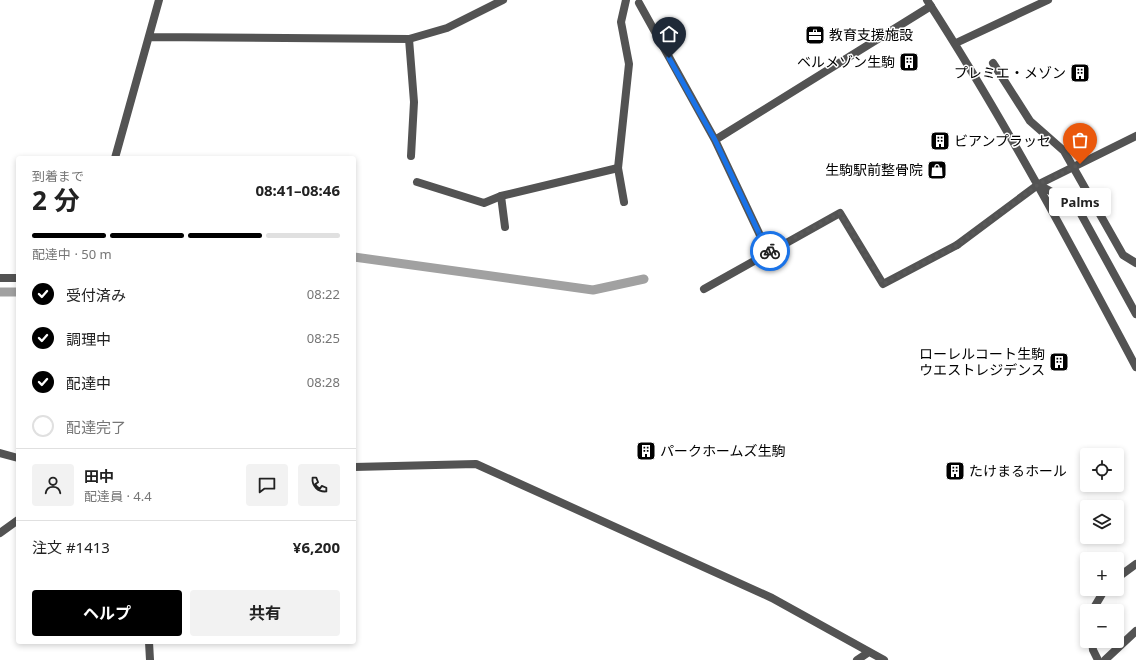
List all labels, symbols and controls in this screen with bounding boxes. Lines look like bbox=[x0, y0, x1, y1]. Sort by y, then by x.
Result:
pin bbox=[652, 17, 686, 58]
icon: home bbox=[658, 23, 680, 45]
office icon: 教育支援施設 bbox=[804, 24, 826, 46]
place label: 教育支援施設 bbox=[829, 25, 913, 44]
building icon: ベルメゾン生駒 bbox=[898, 51, 920, 73]
place label: ベルメゾン生駒 bbox=[797, 52, 895, 71]
building icon: プレミエ・メゾン bbox=[1069, 62, 1091, 84]
place label: プレミエ・メゾン bbox=[954, 63, 1066, 82]
pin bbox=[1063, 123, 1097, 164]
icon: bag bbox=[1069, 129, 1091, 151]
building icon: ビアンプラッセ bbox=[929, 130, 951, 152]
place label: ビアンプラッセ bbox=[954, 131, 1051, 150]
shop icon: 生駒駅前整骨院 bbox=[926, 159, 948, 181]
place label: 生駒駅前整骨院 bbox=[825, 160, 923, 179]
text: 到着まで bbox=[32, 167, 84, 185]
text: 08:41–08:46 bbox=[255, 180, 340, 200]
text: 2 分 bbox=[32, 182, 80, 218]
callout: Palms bbox=[1049, 188, 1111, 216]
text: Palms bbox=[1061, 193, 1099, 211]
courier bbox=[750, 231, 790, 271]
icon: bike bbox=[759, 240, 781, 262]
text: 配達中 · 50 m bbox=[32, 245, 112, 263]
icon: check bbox=[32, 283, 54, 305]
text: 受付済み bbox=[66, 285, 126, 305]
text: 08:22 bbox=[307, 285, 340, 303]
icon: check bbox=[32, 327, 54, 349]
text: 調理中 bbox=[66, 329, 111, 349]
text: 08:25 bbox=[307, 329, 340, 347]
place label: ローレルコート生駒 ウエストレジデンス bbox=[919, 344, 1045, 379]
building icon: ローレルコート生駒 ウエストレジデンス bbox=[1048, 351, 1070, 373]
icon: check bbox=[32, 371, 54, 393]
text: 配達中 bbox=[66, 373, 111, 393]
text: 08:28 bbox=[307, 373, 340, 391]
text: 配達完了 bbox=[66, 417, 126, 437]
building icon: パークホームズ生駒 bbox=[635, 440, 657, 462]
place label: パークホームズ生駒 bbox=[660, 441, 786, 460]
map controls bbox=[1080, 448, 1124, 648]
button: locate bbox=[1080, 448, 1124, 492]
building icon: たけまるホール bbox=[944, 460, 966, 482]
place label: たけまるホール bbox=[969, 461, 1067, 480]
button: person bbox=[32, 464, 74, 506]
button: chat bbox=[246, 464, 288, 506]
button: phone bbox=[298, 464, 340, 506]
text: 田中 bbox=[84, 466, 114, 486]
text: 配達員 · 4.4 bbox=[84, 487, 152, 505]
button: layers bbox=[1080, 500, 1124, 544]
text: 注文 #1413 bbox=[32, 537, 110, 557]
text: ¥6,200 bbox=[293, 537, 340, 557]
button: + bbox=[1080, 552, 1124, 596]
button: ヘルプ bbox=[32, 590, 182, 636]
button: 共有 bbox=[190, 590, 340, 636]
button: − bbox=[1080, 604, 1124, 648]

